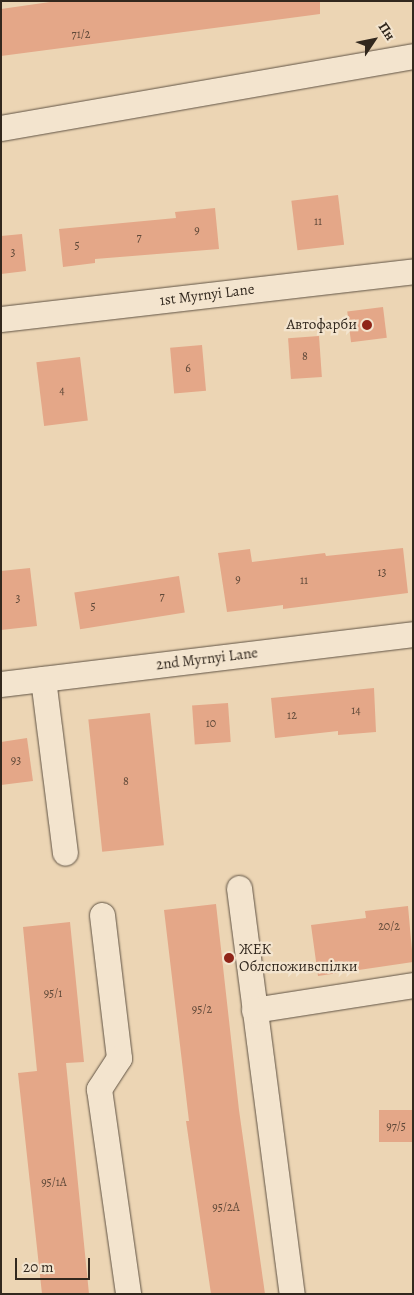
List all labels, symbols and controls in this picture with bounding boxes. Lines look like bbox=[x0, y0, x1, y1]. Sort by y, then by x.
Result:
north arrow bbox=[349, 15, 399, 65]
text: Пн bbox=[374, 18, 400, 44]
house number: 71/2 bbox=[72, 28, 90, 42]
house number: 11 bbox=[314, 215, 322, 229]
house number: 9 bbox=[194, 224, 200, 238]
house number: 7 bbox=[136, 231, 142, 245]
house number: 5 bbox=[74, 239, 80, 253]
house number: 3 bbox=[11, 246, 15, 260]
street label: 1st Myrnyi Lane bbox=[159, 280, 255, 310]
place label: Автофарби bbox=[287, 316, 357, 334]
marker: Автофарби bbox=[361, 319, 373, 331]
house number: 8 bbox=[302, 350, 308, 364]
house number: 6 bbox=[185, 362, 191, 376]
house number: 4 bbox=[59, 384, 65, 398]
house number: 13 bbox=[377, 566, 387, 580]
house number: 9 bbox=[235, 573, 241, 587]
house number: 11 bbox=[300, 574, 308, 588]
house number: 7 bbox=[159, 590, 165, 604]
house number: 3 bbox=[16, 592, 20, 606]
house number: 5 bbox=[90, 600, 96, 614]
street label: 2nd Myrnyi Lane bbox=[155, 644, 259, 674]
house number: 14 bbox=[351, 704, 361, 718]
house number: 12 bbox=[287, 709, 297, 723]
house number: 10 bbox=[206, 717, 216, 731]
house number: 93 bbox=[11, 754, 21, 768]
house number: 8 bbox=[123, 775, 129, 789]
house number: 20/2 bbox=[378, 920, 400, 934]
place label: ЖЕК Облспоживспілки bbox=[239, 940, 357, 975]
marker: ЖЕК Облспоживспілки bbox=[223, 952, 235, 964]
house number: 95/1 bbox=[44, 987, 62, 1001]
house number: 95/2 bbox=[192, 1003, 212, 1017]
house number: 97/5 bbox=[386, 1120, 406, 1134]
house number: 95/1А bbox=[41, 1176, 67, 1190]
house number: 95/2А bbox=[212, 1201, 240, 1215]
scale bar bbox=[18, 1248, 92, 1280]
text: 20 m bbox=[23, 1257, 54, 1277]

